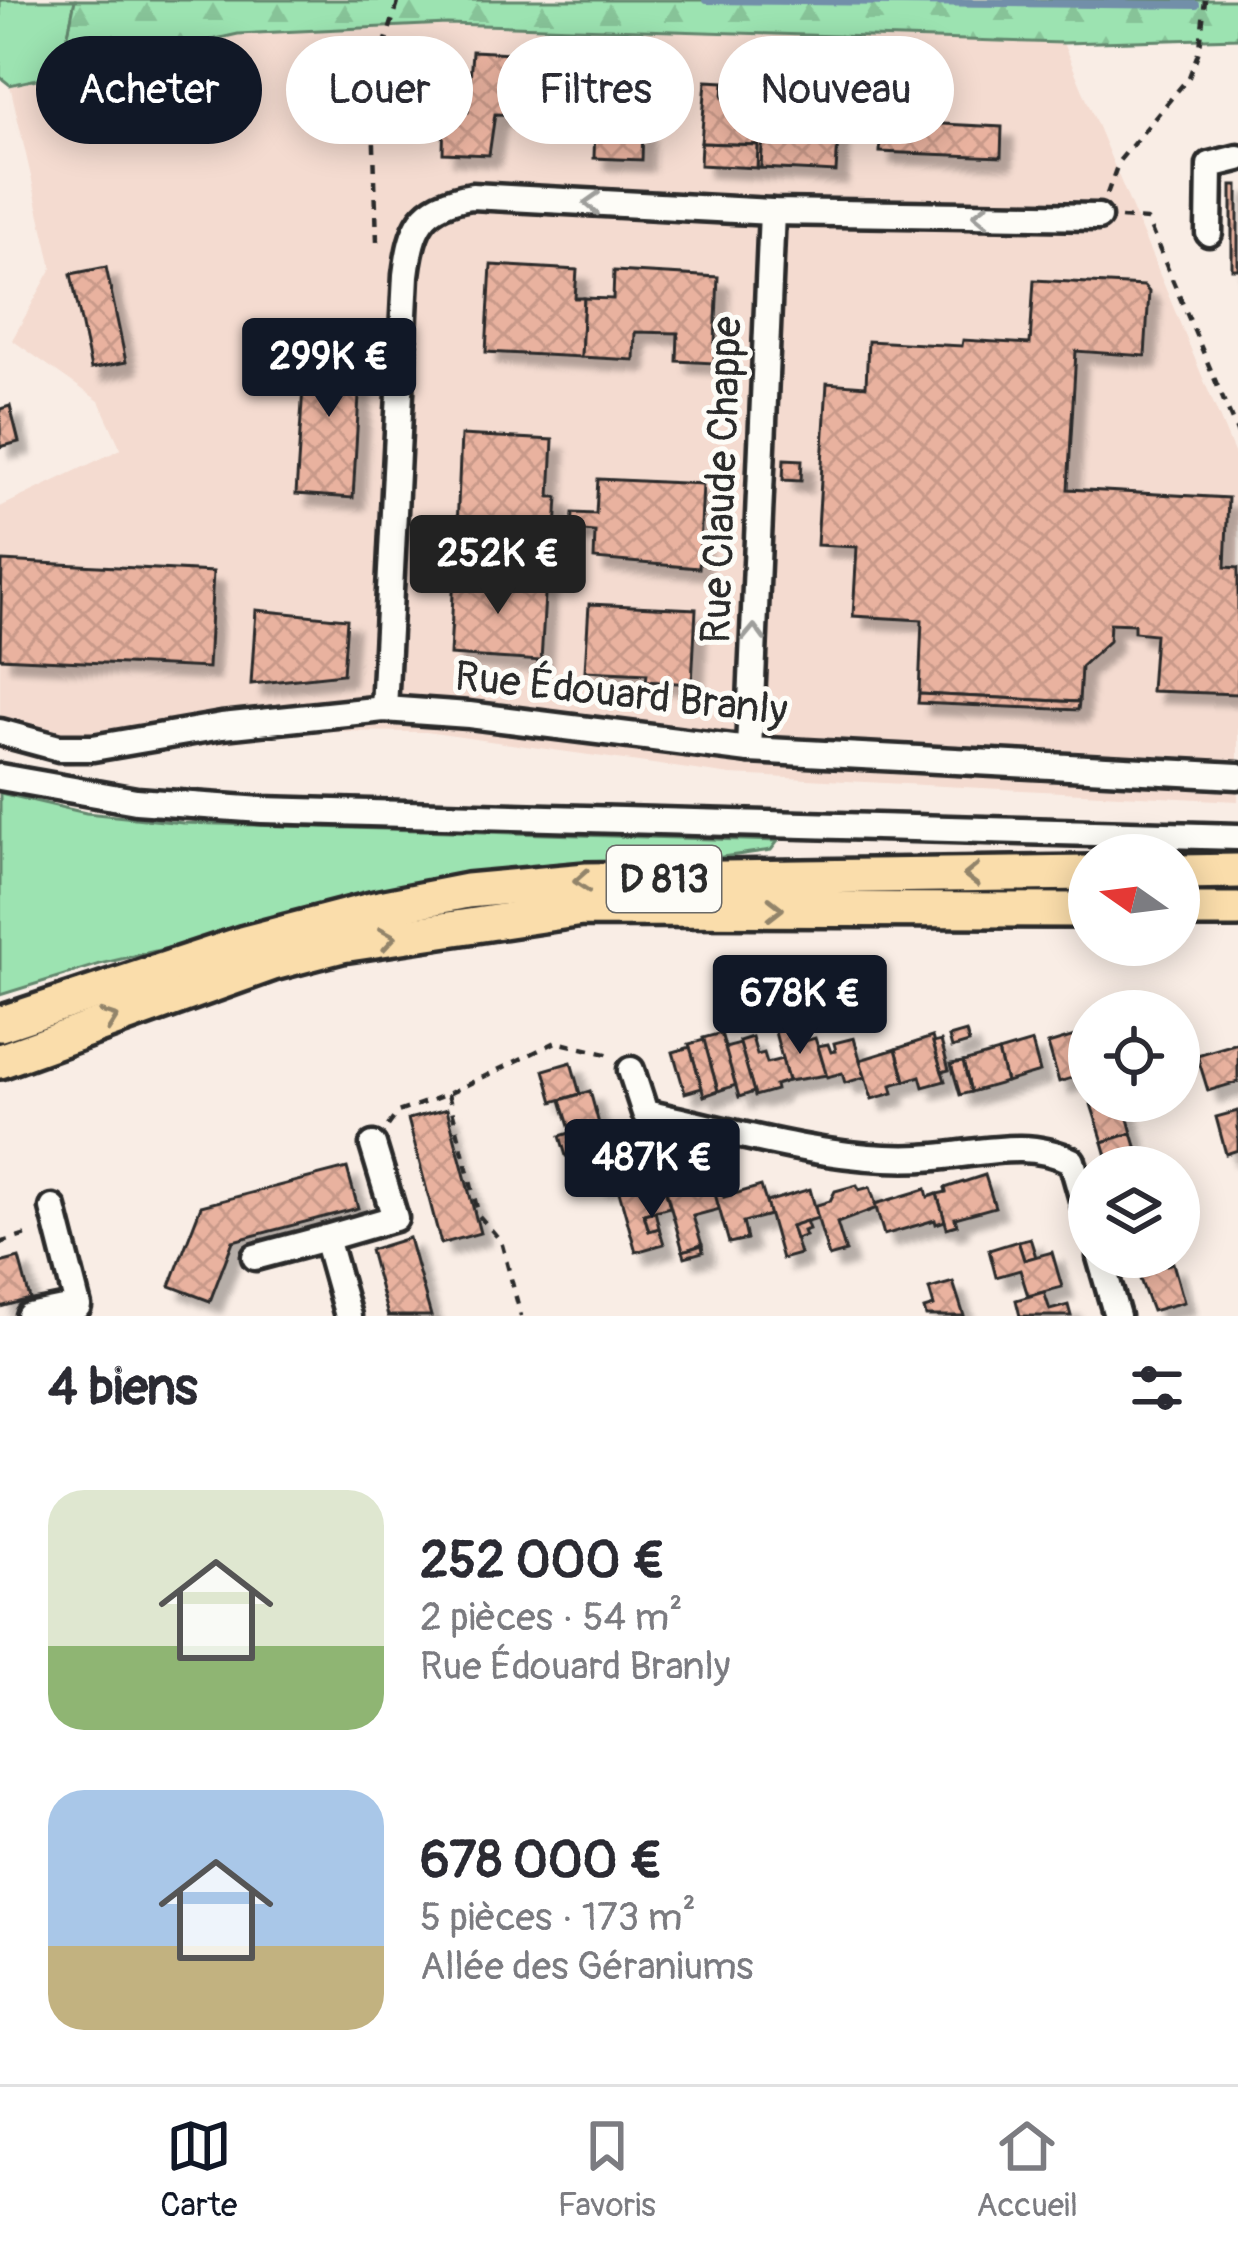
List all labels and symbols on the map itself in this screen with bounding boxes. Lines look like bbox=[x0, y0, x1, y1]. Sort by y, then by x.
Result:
one-way arrow bbox=[582, 190, 601, 216]
one-way arrow bbox=[971, 202, 989, 228]
street label: Rue Claude Chappe bbox=[690, 315, 754, 644]
pin: 299K € bbox=[231, 318, 427, 420]
pin: 252K € bbox=[400, 515, 596, 617]
one-way arrow bbox=[741, 623, 767, 642]
street label: Rue Édouard Branly bbox=[452, 651, 790, 737]
north arrow bbox=[1068, 834, 1200, 966]
road number: D 813 bbox=[607, 846, 721, 912]
one-way arrow bbox=[962, 861, 981, 887]
one-way arrow bbox=[572, 867, 591, 893]
one-way arrow bbox=[767, 896, 785, 922]
one-way arrow bbox=[378, 926, 397, 952]
pin: 678K € bbox=[702, 955, 898, 1057]
one-way arrow bbox=[98, 1009, 119, 1034]
pin: 487K € bbox=[554, 1119, 750, 1221]

